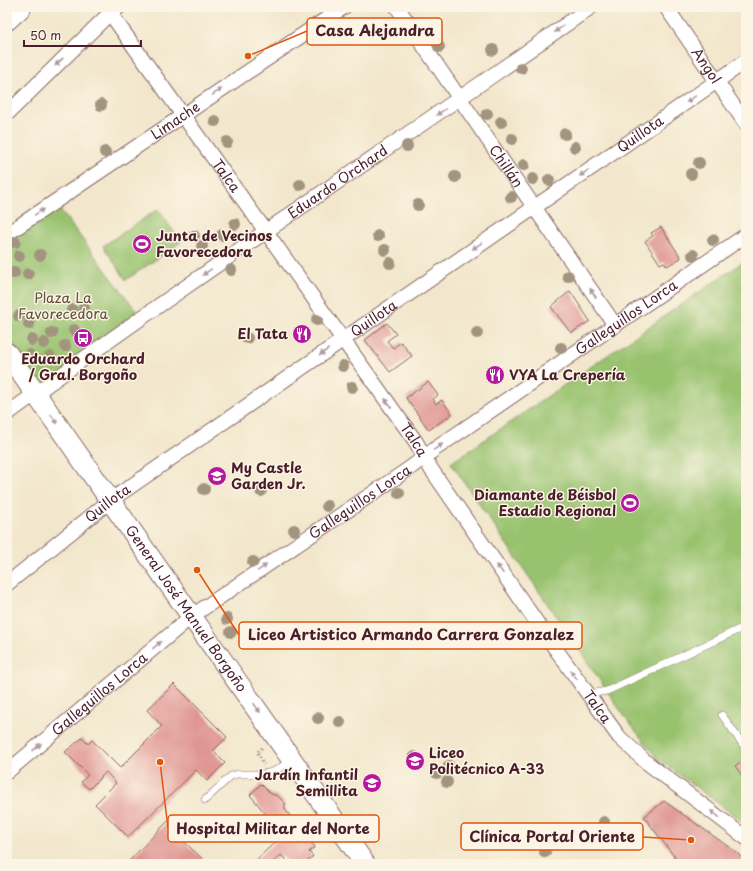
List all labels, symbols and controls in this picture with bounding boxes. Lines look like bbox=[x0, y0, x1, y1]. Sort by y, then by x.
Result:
callout: Casa Alejandra bbox=[307, 18, 442, 45]
text: Casa Alejandra bbox=[315, 18, 435, 41]
scale bar bbox=[24, 22, 141, 48]
one-way arrow bbox=[554, 25, 564, 33]
text: 50 m bbox=[30, 26, 61, 44]
street label: Angol bbox=[687, 43, 726, 88]
one-way arrow bbox=[54, 57, 64, 67]
one-way arrow bbox=[212, 88, 222, 96]
one-way arrow bbox=[686, 95, 696, 103]
street label: Limache bbox=[146, 96, 204, 144]
one-way arrow bbox=[436, 108, 446, 116]
street label: Quillota bbox=[612, 110, 668, 157]
street label: Eduardo Orchard bbox=[283, 140, 392, 223]
street label: Chillán bbox=[484, 140, 529, 192]
street label: Talca bbox=[207, 154, 246, 197]
one-way arrow bbox=[579, 169, 589, 177]
one-way arrow bbox=[34, 208, 45, 216]
place label: Junta de Vecinos Favorecedora bbox=[156, 225, 272, 262]
sports icon: Junta de Vecinos Favorecedora bbox=[131, 233, 153, 255]
one-way arrow bbox=[472, 242, 482, 250]
one-way arrow bbox=[201, 268, 212, 276]
street label: Galleguillos Lorca bbox=[571, 274, 681, 360]
park label: Plaza La Favorecedora bbox=[18, 287, 108, 324]
one-way arrow bbox=[589, 288, 597, 298]
street label: Quillota bbox=[346, 294, 401, 342]
place label: El Tata bbox=[237, 323, 288, 344]
restaurant icon: El Tata bbox=[291, 323, 313, 345]
bus stop icon: Eduardo Orchard / Gral. Borgoño bbox=[72, 327, 94, 349]
place label: Eduardo Orchard / Gral. Borgoño bbox=[21, 348, 145, 385]
one-way arrow bbox=[318, 349, 330, 356]
restaurant icon: VYA La Crepería bbox=[484, 364, 506, 386]
place label: VYA La Crepería bbox=[509, 364, 626, 385]
one-way arrow bbox=[384, 397, 392, 408]
one-way arrow bbox=[50, 414, 58, 424]
street label: Talca bbox=[395, 418, 433, 461]
one-way arrow bbox=[433, 443, 443, 451]
place label: My Castle Garden Jr. bbox=[231, 457, 306, 494]
street label: Galleguillos Lorca bbox=[304, 459, 415, 544]
school or university icon: My Castle Garden Jr. bbox=[206, 465, 228, 487]
street label: Quillota bbox=[80, 479, 135, 527]
place label: Diamante de Béisbol Estadio Regional bbox=[474, 484, 616, 521]
sports icon: Diamante de Béisbol Estadio Regional bbox=[619, 492, 641, 514]
street label: General José Manuel Borgoño bbox=[121, 520, 252, 696]
one-way arrow bbox=[496, 563, 504, 574]
one-way arrow bbox=[257, 564, 267, 572]
callout: Liceo Artistico Armando Carrera Gonzalez bbox=[239, 622, 582, 649]
text: Liceo Artistico Armando Carrera Gonzalez bbox=[248, 622, 574, 645]
one-way arrow bbox=[152, 640, 163, 649]
street label: Galleguillos Lorca bbox=[47, 647, 152, 740]
one-way arrow bbox=[570, 670, 578, 680]
street label: Talca bbox=[578, 685, 617, 728]
one-way arrow bbox=[253, 703, 261, 714]
one-way arrow bbox=[31, 742, 42, 751]
place label: Liceo Politécnico A-33 bbox=[429, 742, 544, 779]
school or university icon: Liceo Politécnico A-33 bbox=[404, 750, 426, 772]
place label: Jardín Infantil Semillita bbox=[255, 764, 358, 801]
school or university icon: Jardín Infantil Semillita bbox=[361, 772, 383, 794]
one-way arrow bbox=[710, 811, 720, 819]
callout: Hospital Militar del Norte bbox=[168, 815, 379, 842]
text: Hospital Militar del Norte bbox=[176, 816, 370, 839]
callout: Clínica Portal Oriente bbox=[461, 823, 643, 850]
text: Clínica Portal Oriente bbox=[469, 824, 635, 847]

